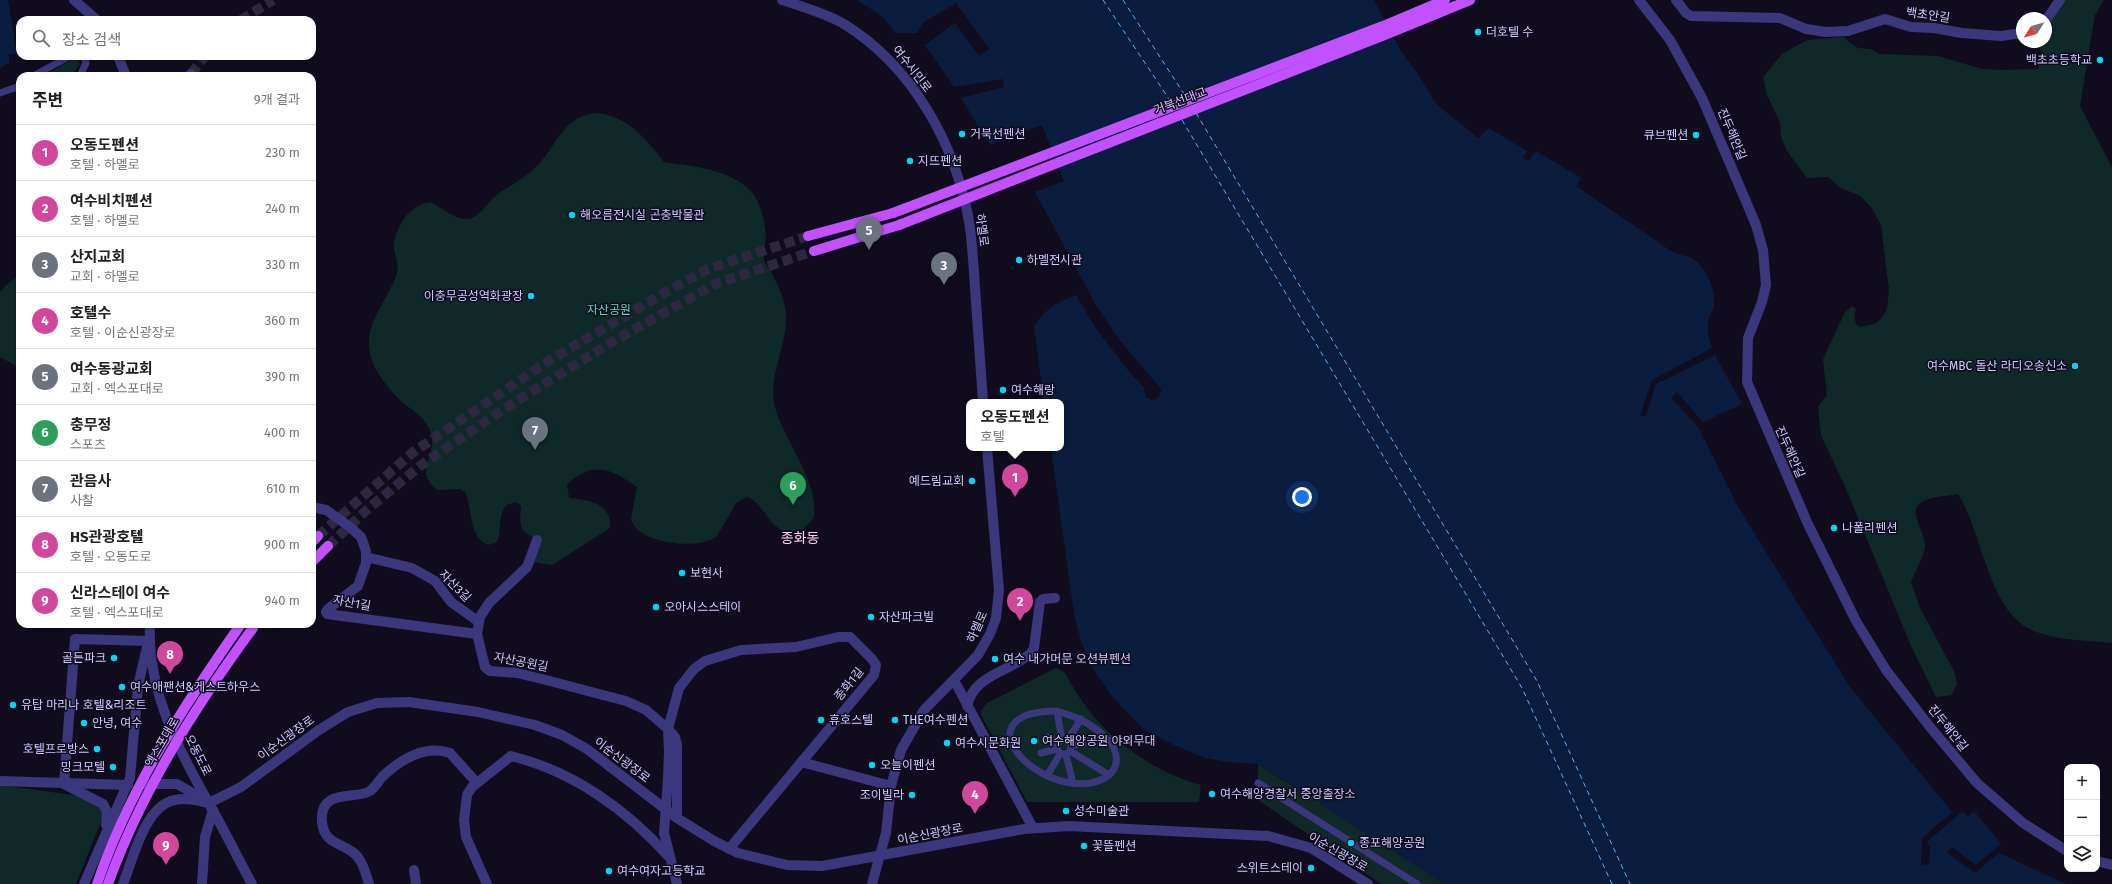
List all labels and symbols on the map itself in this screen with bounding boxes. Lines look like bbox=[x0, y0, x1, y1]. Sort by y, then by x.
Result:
street label: 백초안길 bbox=[1905, 5, 1951, 25]
north arrow bbox=[2016, 12, 2052, 48]
place label: 더호텔 수 bbox=[1486, 25, 1533, 39]
marker: 더호텔 수 bbox=[1473, 27, 1483, 37]
street label: 여수시민로 bbox=[889, 43, 935, 95]
place label: 백초초등학교 bbox=[2026, 53, 2092, 67]
marker: 백초초등학교 bbox=[2095, 55, 2105, 65]
street label: 거북선대교 bbox=[1152, 85, 1208, 117]
street label: 진두해안길 bbox=[1715, 106, 1749, 162]
place label: 거북선펜션 bbox=[970, 127, 1025, 141]
place label: 큐브펜션 bbox=[1644, 128, 1688, 142]
marker: 거북선펜션 bbox=[957, 129, 967, 139]
marker: 큐브펜션 bbox=[1691, 130, 1701, 140]
place label: 지뜨펜션 bbox=[918, 154, 962, 168]
marker: 지뜨펜션 bbox=[905, 156, 915, 166]
place label: 해오름전시실 곤충박물관 bbox=[580, 208, 705, 222]
marker: 해오름전시실 곤충박물관 bbox=[567, 210, 577, 220]
street label: 하멜로 bbox=[973, 213, 991, 247]
pin: 5 bbox=[856, 217, 882, 250]
pin: 3 bbox=[931, 252, 957, 285]
place label: 하멜전시관 bbox=[1027, 253, 1082, 267]
marker: 하멜전시관 bbox=[1014, 255, 1024, 265]
place label: 이충무공성역화광장 bbox=[424, 289, 523, 303]
marker: 이충무공성역화광장 bbox=[526, 291, 536, 301]
park label: 자산공원 bbox=[587, 303, 631, 317]
place label: 여수MBC 돌산 라디오송신소 bbox=[1927, 359, 2067, 373]
marker: 여수MBC 돌산 라디오송신소 bbox=[2070, 361, 2080, 371]
place label: 여수해랑 bbox=[1011, 383, 1055, 397]
marker: 여수해랑 bbox=[998, 385, 1008, 395]
pin: 7 bbox=[522, 417, 548, 450]
street label: 진두해안길 bbox=[1772, 424, 1808, 480]
pin: 1 bbox=[1002, 464, 1028, 497]
pin: 6 bbox=[780, 472, 806, 505]
place label: 예드림교회 bbox=[909, 474, 964, 488]
marker: 예드림교회 bbox=[967, 476, 977, 486]
your location bbox=[1292, 487, 1312, 507]
place label: 나폴리펜션 bbox=[1842, 521, 1897, 535]
marker: 나폴리펜션 bbox=[1829, 523, 1839, 533]
district label: 종화동 bbox=[781, 530, 819, 547]
place label: 보현사 bbox=[690, 566, 723, 580]
street label: 자산3길 bbox=[436, 567, 474, 605]
marker: 보현사 bbox=[677, 568, 687, 578]
pin: 2 bbox=[1007, 588, 1033, 621]
street label: 자산1길 bbox=[332, 593, 372, 613]
place label: 오아시스스테이 bbox=[664, 600, 741, 614]
marker: 오아시스스테이 bbox=[651, 602, 661, 612]
street label: 하멜로 bbox=[964, 609, 990, 645]
place label: 자산파크빌 bbox=[879, 610, 934, 624]
marker: 자산파크빌 bbox=[866, 612, 876, 622]
pin: 8 bbox=[157, 641, 183, 674]
street label: 자산공원길 bbox=[493, 650, 549, 674]
place label: 골든파크 bbox=[62, 651, 106, 665]
place label: 여수 내가머문 오션뷰펜션 bbox=[1003, 652, 1131, 666]
marker: 골든파크 bbox=[109, 653, 119, 663]
marker: 여수 내가머문 오션뷰펜션 bbox=[990, 654, 1000, 664]
street label: 종화1길 bbox=[831, 665, 867, 703]
place label: 여수애팬션&게스트하우스 bbox=[130, 680, 260, 694]
marker: 여수애팬션&게스트하우스 bbox=[117, 682, 127, 692]
place label: 유탑 마리나 호텔&리조트 bbox=[21, 698, 147, 712]
marker: 유탑 마리나 호텔&리조트 bbox=[8, 700, 18, 710]
street label: 진두해안길 bbox=[1925, 702, 1971, 754]
street label: 이순신광장로 bbox=[255, 713, 317, 763]
place label: 휴호스텔 bbox=[829, 713, 873, 727]
place label: THE여수펜션 bbox=[903, 713, 968, 727]
street label: 엑스포대로 bbox=[142, 715, 182, 769]
marker: 휴호스텔 bbox=[816, 715, 826, 725]
marker: THE여수펜션 bbox=[890, 715, 900, 725]
place label: 안녕, 여수 bbox=[92, 716, 142, 730]
marker: 안녕, 여수 bbox=[79, 718, 89, 728]
street label: 오동도로 bbox=[182, 732, 214, 778]
street label: 이순신광장로 bbox=[591, 734, 653, 786]
place label: 여수해양공원 야외무대 bbox=[1042, 734, 1156, 748]
place label: 여수시문화원 bbox=[955, 736, 1021, 750]
marker: 여수해양공원 야외무대 bbox=[1029, 736, 1039, 746]
marker: 여수시문화원 bbox=[942, 738, 952, 748]
place label: 호텔프로방스 bbox=[23, 742, 89, 756]
marker: 호텔프로방스 bbox=[92, 744, 102, 754]
place label: 오늘이펜션 bbox=[880, 758, 935, 772]
place label: 밍크모텔 bbox=[61, 760, 105, 774]
marker: 오늘이펜션 bbox=[867, 760, 877, 770]
marker: 밍크모텔 bbox=[108, 762, 118, 772]
pin: 4 bbox=[962, 781, 988, 814]
place label: 여수해양경찰서 중앙출장소 bbox=[1220, 787, 1356, 801]
place label: 조이빌라 bbox=[860, 788, 904, 802]
marker: 여수해양경찰서 중앙출장소 bbox=[1207, 789, 1217, 799]
marker: 조이빌라 bbox=[907, 790, 917, 800]
place label: 성수미술관 bbox=[1074, 804, 1129, 818]
marker: 성수미술관 bbox=[1061, 806, 1071, 816]
street label: 이순신광장로 bbox=[896, 821, 964, 847]
street label: 이순신광장로 bbox=[1306, 829, 1370, 875]
pin: 9 bbox=[153, 832, 179, 865]
place label: 종포해양공원 bbox=[1359, 836, 1425, 850]
marker: 종포해양공원 bbox=[1346, 838, 1356, 848]
place label: 꽃뜰펜션 bbox=[1092, 839, 1136, 853]
marker: 꽃뜰펜션 bbox=[1079, 841, 1089, 851]
place label: 스위트스테이 bbox=[1237, 861, 1303, 875]
marker: 스위트스테이 bbox=[1306, 863, 1316, 873]
place label: 여수여자고등학교 bbox=[617, 864, 705, 878]
marker: 여수여자고등학교 bbox=[604, 866, 614, 876]

